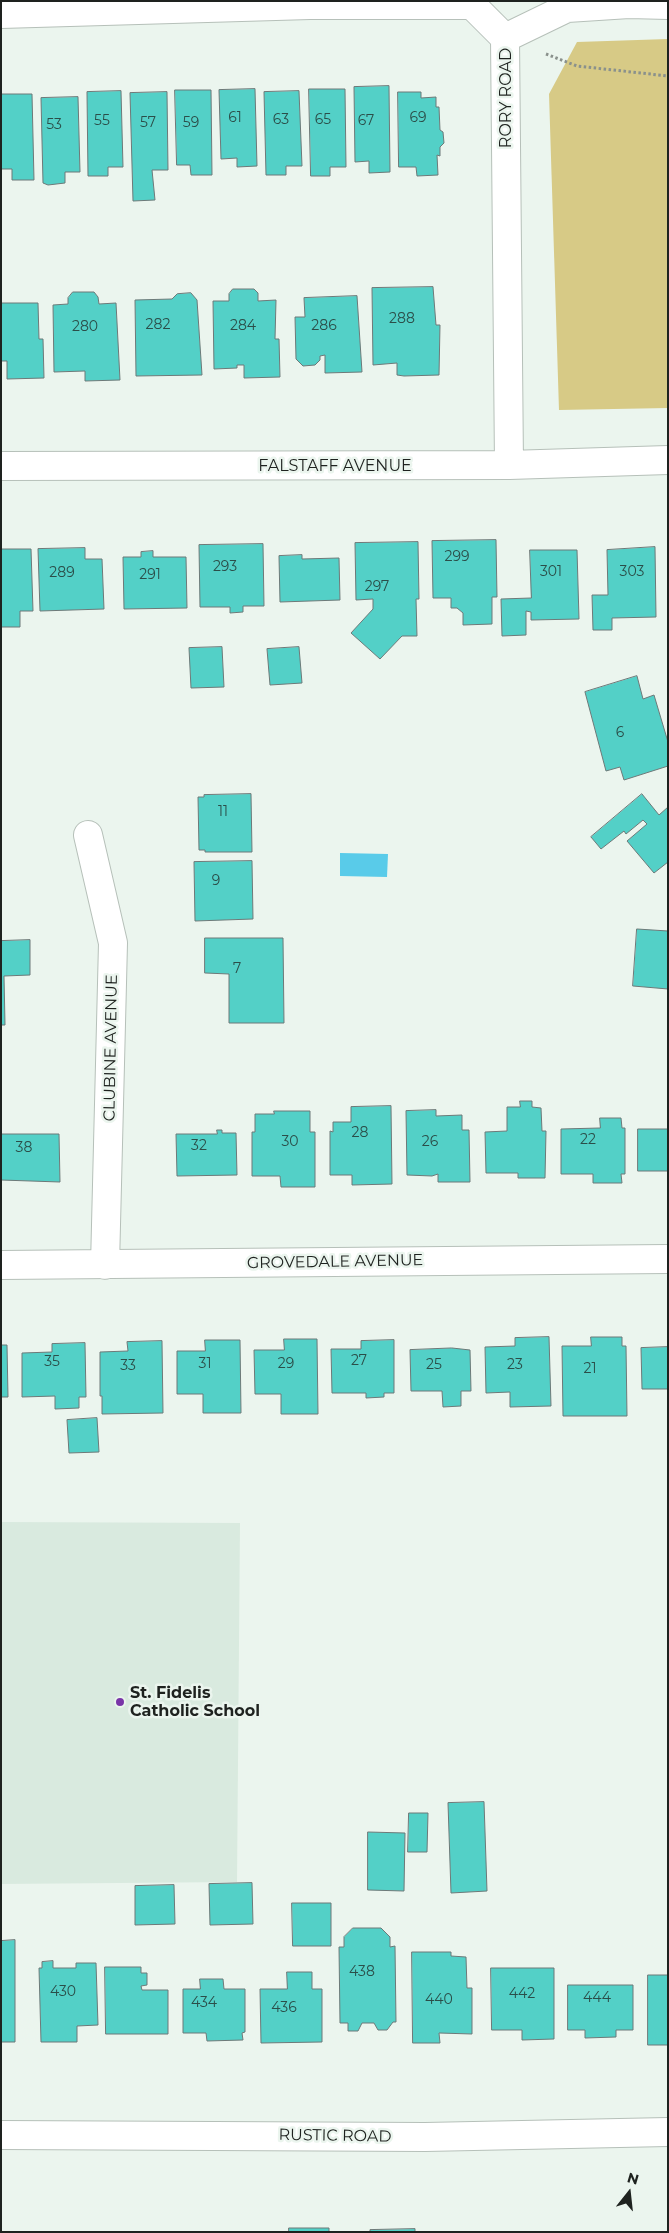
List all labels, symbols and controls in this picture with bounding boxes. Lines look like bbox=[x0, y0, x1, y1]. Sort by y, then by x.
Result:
street label: RORY ROAD bbox=[496, 48, 516, 148]
house number: 61 bbox=[228, 110, 242, 126]
house number: 69 bbox=[409, 110, 427, 126]
house number: 63 bbox=[273, 112, 289, 128]
house number: 65 bbox=[315, 112, 331, 128]
house number: 55 bbox=[94, 113, 110, 129]
house number: 67 bbox=[358, 113, 374, 129]
house number: 57 bbox=[140, 115, 156, 131]
house number: 59 bbox=[183, 115, 199, 131]
house number: 53 bbox=[46, 117, 62, 133]
house number: 288 bbox=[389, 311, 415, 327]
house number: 282 bbox=[146, 317, 170, 333]
house number: 284 bbox=[230, 318, 256, 334]
house number: 286 bbox=[311, 318, 337, 334]
house number: 280 bbox=[72, 319, 98, 335]
street label: FALSTAFF AVENUE bbox=[258, 456, 412, 476]
house number: 299 bbox=[444, 549, 470, 565]
house number: 293 bbox=[213, 559, 237, 575]
house number: 301 bbox=[540, 564, 562, 580]
house number: 303 bbox=[620, 564, 644, 580]
house number: 289 bbox=[49, 565, 75, 581]
house number: 291 bbox=[139, 567, 161, 583]
house number: 297 bbox=[365, 579, 389, 595]
house number: 6 bbox=[616, 725, 624, 741]
house number: 11 bbox=[218, 804, 228, 820]
house number: 9 bbox=[212, 873, 220, 889]
house number: 7 bbox=[233, 961, 241, 977]
street label: CLUBINE AVENUE bbox=[100, 974, 122, 1122]
house number: 28 bbox=[352, 1125, 368, 1141]
house number: 22 bbox=[580, 1132, 596, 1148]
house number: 30 bbox=[281, 1134, 299, 1150]
house number: 26 bbox=[422, 1134, 438, 1150]
house number: 32 bbox=[191, 1138, 207, 1154]
house number: 38 bbox=[16, 1140, 32, 1156]
street label: GROVEDALE AVENUE bbox=[247, 1251, 423, 1273]
house number: 27 bbox=[351, 1353, 367, 1369]
house number: 35 bbox=[44, 1354, 60, 1370]
house number: 31 bbox=[199, 1356, 211, 1372]
house number: 29 bbox=[278, 1356, 294, 1372]
house number: 25 bbox=[426, 1357, 442, 1373]
house number: 23 bbox=[507, 1357, 523, 1373]
house number: 33 bbox=[120, 1358, 136, 1374]
house number: 21 bbox=[583, 1361, 597, 1377]
place label: St. Fidelis Catholic School bbox=[130, 1683, 260, 1721]
marker: St. Fidelis Catholic School bbox=[114, 1696, 126, 1708]
house number: 438 bbox=[349, 1964, 375, 1980]
house number: 430 bbox=[50, 1984, 76, 2000]
house number: 442 bbox=[509, 1986, 535, 2002]
house number: 444 bbox=[583, 1990, 611, 2006]
house number: 440 bbox=[425, 1992, 453, 2008]
house number: 434 bbox=[191, 1995, 217, 2011]
house number: 436 bbox=[271, 2000, 297, 2016]
street label: RUSTIC ROAD bbox=[278, 2125, 392, 2147]
north arrow bbox=[604, 2168, 654, 2218]
text: N bbox=[625, 2168, 641, 2189]

